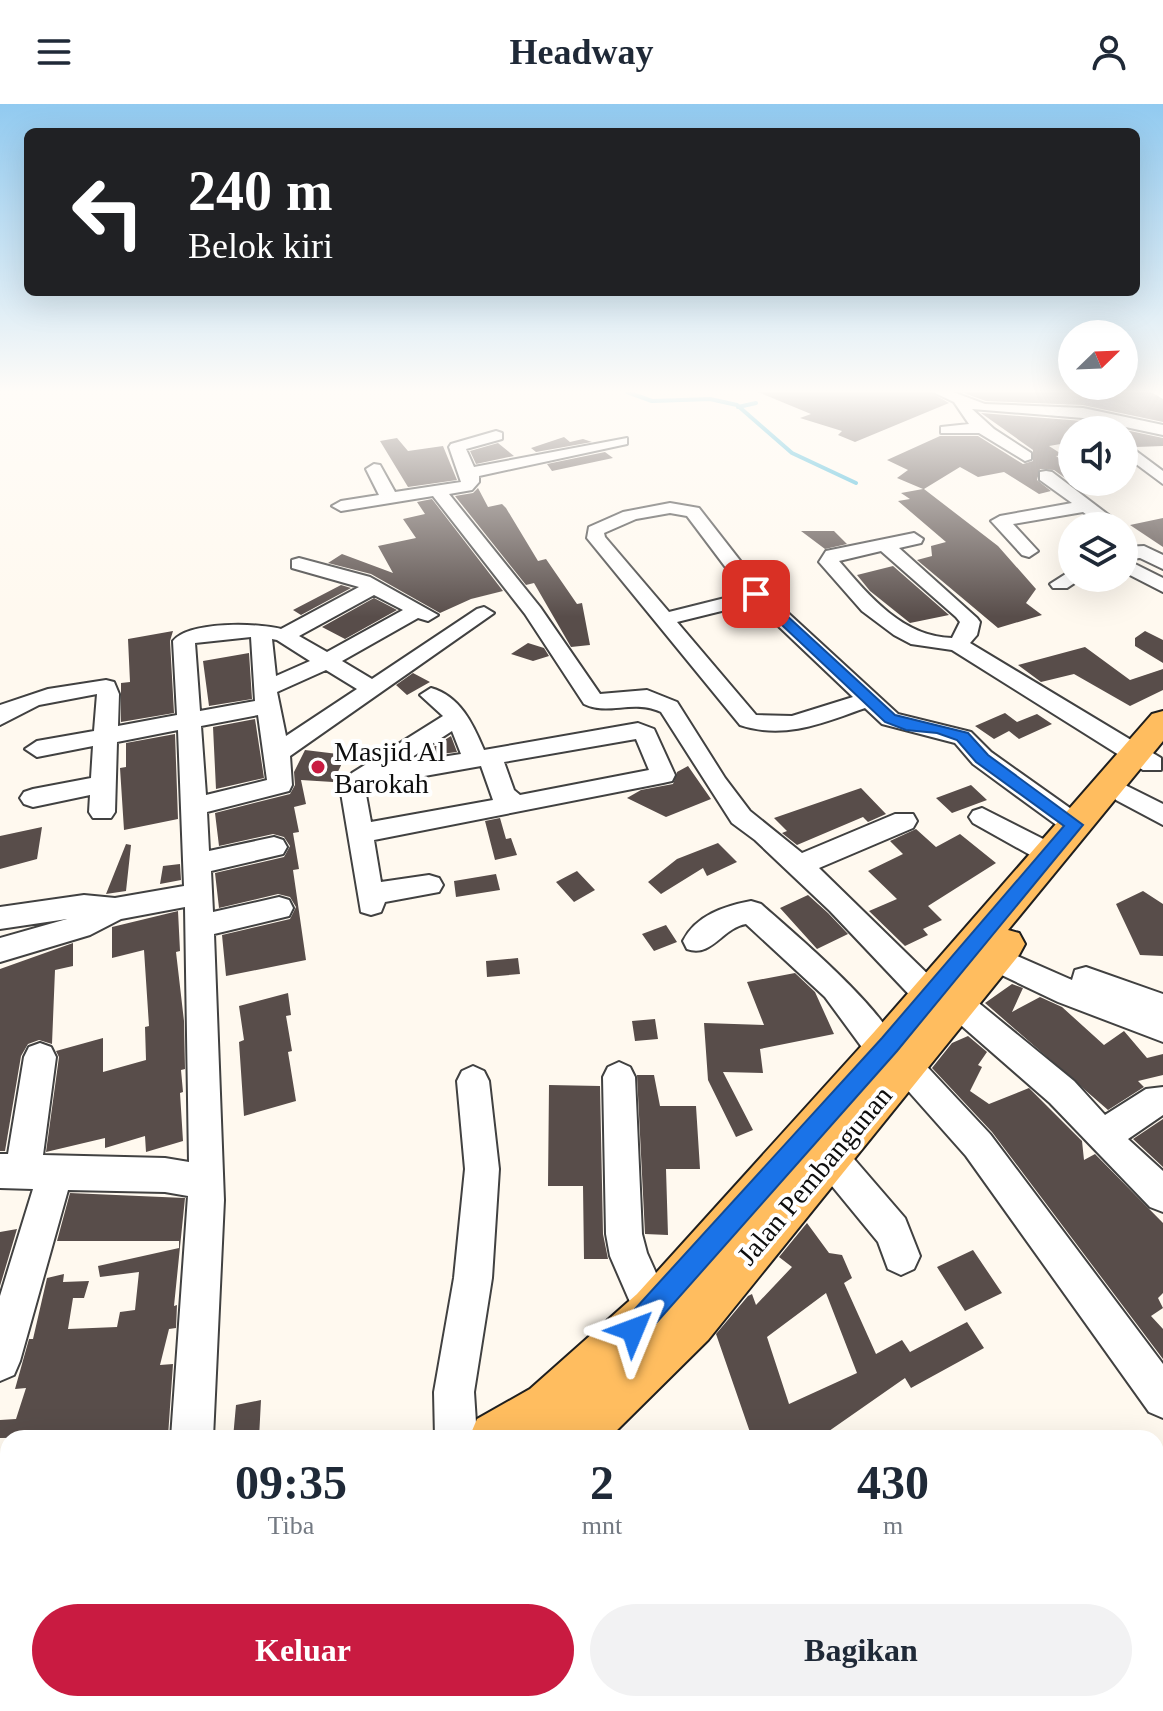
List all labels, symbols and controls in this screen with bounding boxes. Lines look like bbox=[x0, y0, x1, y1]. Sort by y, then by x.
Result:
icon: menu bbox=[32, 30, 76, 74]
icon: person bbox=[1087, 30, 1131, 74]
text: Headway bbox=[510, 32, 654, 72]
icon: left bbox=[56, 160, 160, 264]
text: 240 m bbox=[188, 160, 333, 222]
text: Belok kiri bbox=[188, 226, 333, 266]
north arrow bbox=[1058, 320, 1138, 400]
map controls bbox=[1058, 320, 1138, 592]
button: sound bbox=[1058, 416, 1138, 496]
button: layers bbox=[1058, 512, 1138, 592]
pin bbox=[722, 560, 790, 628]
icon: arrive bbox=[734, 572, 778, 616]
place label: Masjid Al Barokah bbox=[334, 736, 445, 799]
marker: Masjid Al Barokah bbox=[309, 758, 327, 776]
street label: Jalan Pembangunan bbox=[731, 1080, 898, 1271]
position arrow bbox=[591, 1288, 675, 1372]
text: 09:35 bbox=[235, 1456, 347, 1509]
text: 2 bbox=[590, 1456, 614, 1509]
text: 430 bbox=[857, 1456, 929, 1509]
text: Tiba bbox=[268, 1511, 314, 1540]
text: mnt bbox=[582, 1511, 622, 1540]
text: m bbox=[883, 1511, 903, 1540]
button: Keluar bbox=[32, 1604, 574, 1696]
button: Bagikan bbox=[590, 1604, 1132, 1696]

